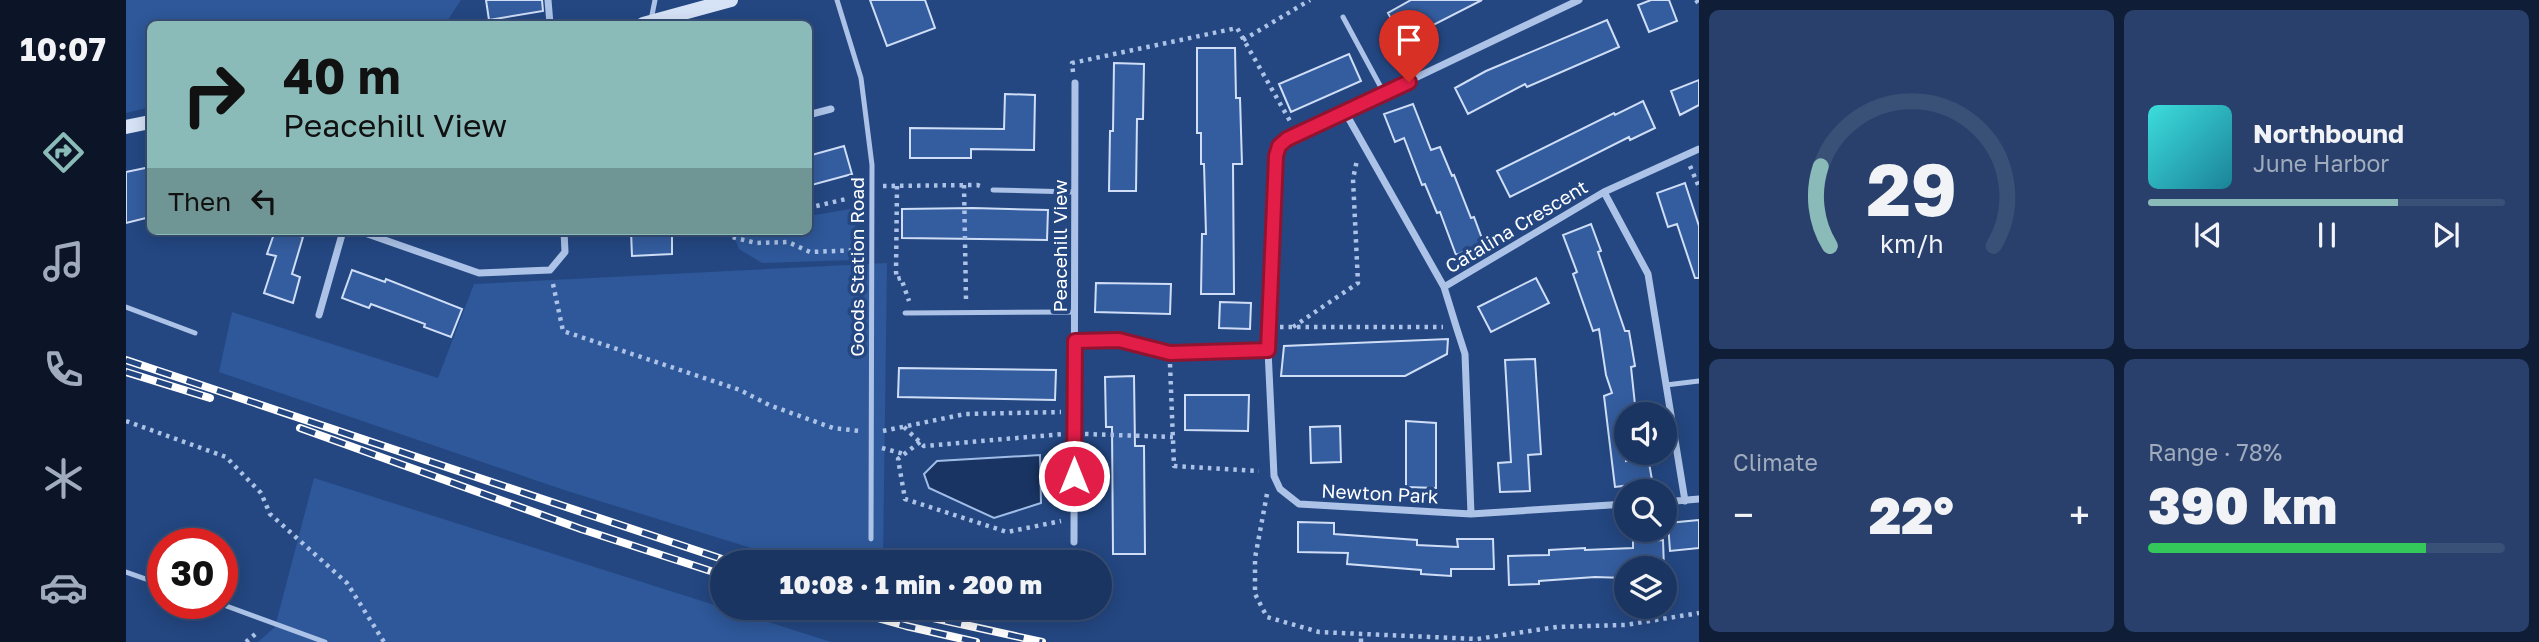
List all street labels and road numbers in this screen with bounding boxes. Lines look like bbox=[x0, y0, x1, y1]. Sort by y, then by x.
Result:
street label: Catalina Crescent bbox=[1441, 174, 1591, 278]
street label: Goods Station Road bbox=[845, 177, 868, 357]
street label: Peacehill View bbox=[1048, 179, 1071, 313]
street label: Newton Park bbox=[1321, 478, 1440, 508]

